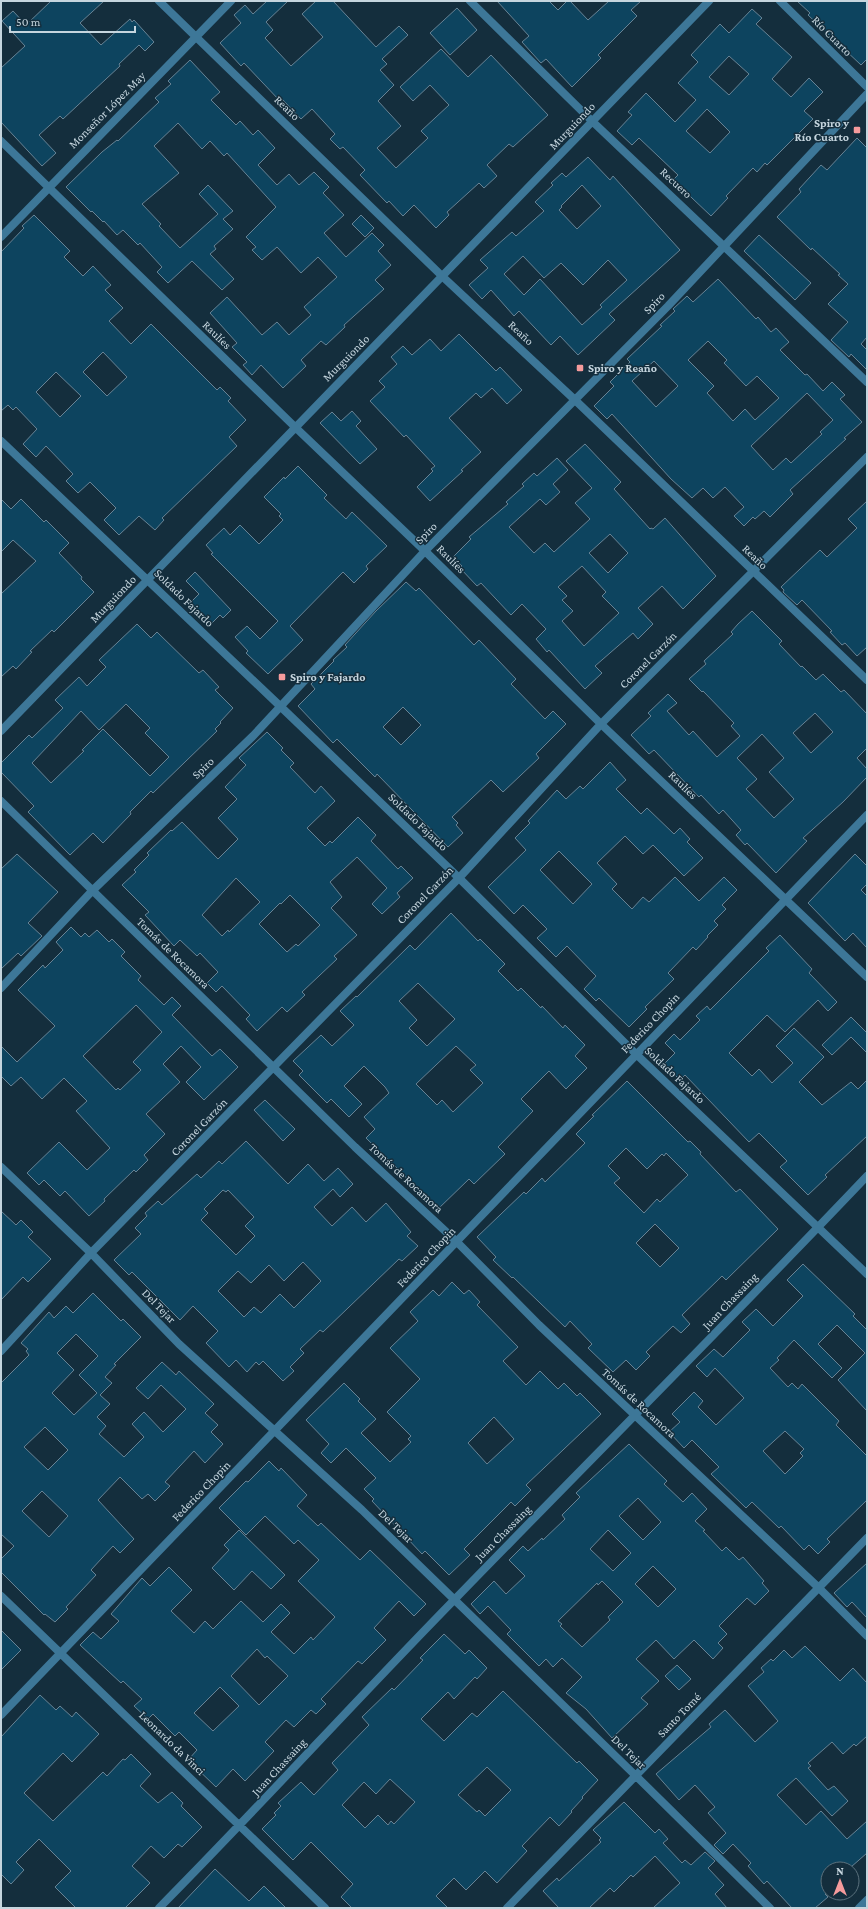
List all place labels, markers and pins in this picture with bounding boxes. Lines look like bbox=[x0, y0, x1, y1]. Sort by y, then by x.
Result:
place label: Spiro y Río Cuarto bbox=[795, 116, 849, 144]
marker: Spiro y Río Cuarto bbox=[852, 125, 862, 135]
place label: Spiro y Reaño bbox=[588, 361, 657, 375]
marker: Spiro y Reaño bbox=[575, 363, 585, 373]
place label: Spiro y Fajardo bbox=[290, 670, 366, 684]
marker: Spiro y Fajardo bbox=[277, 672, 287, 682]

